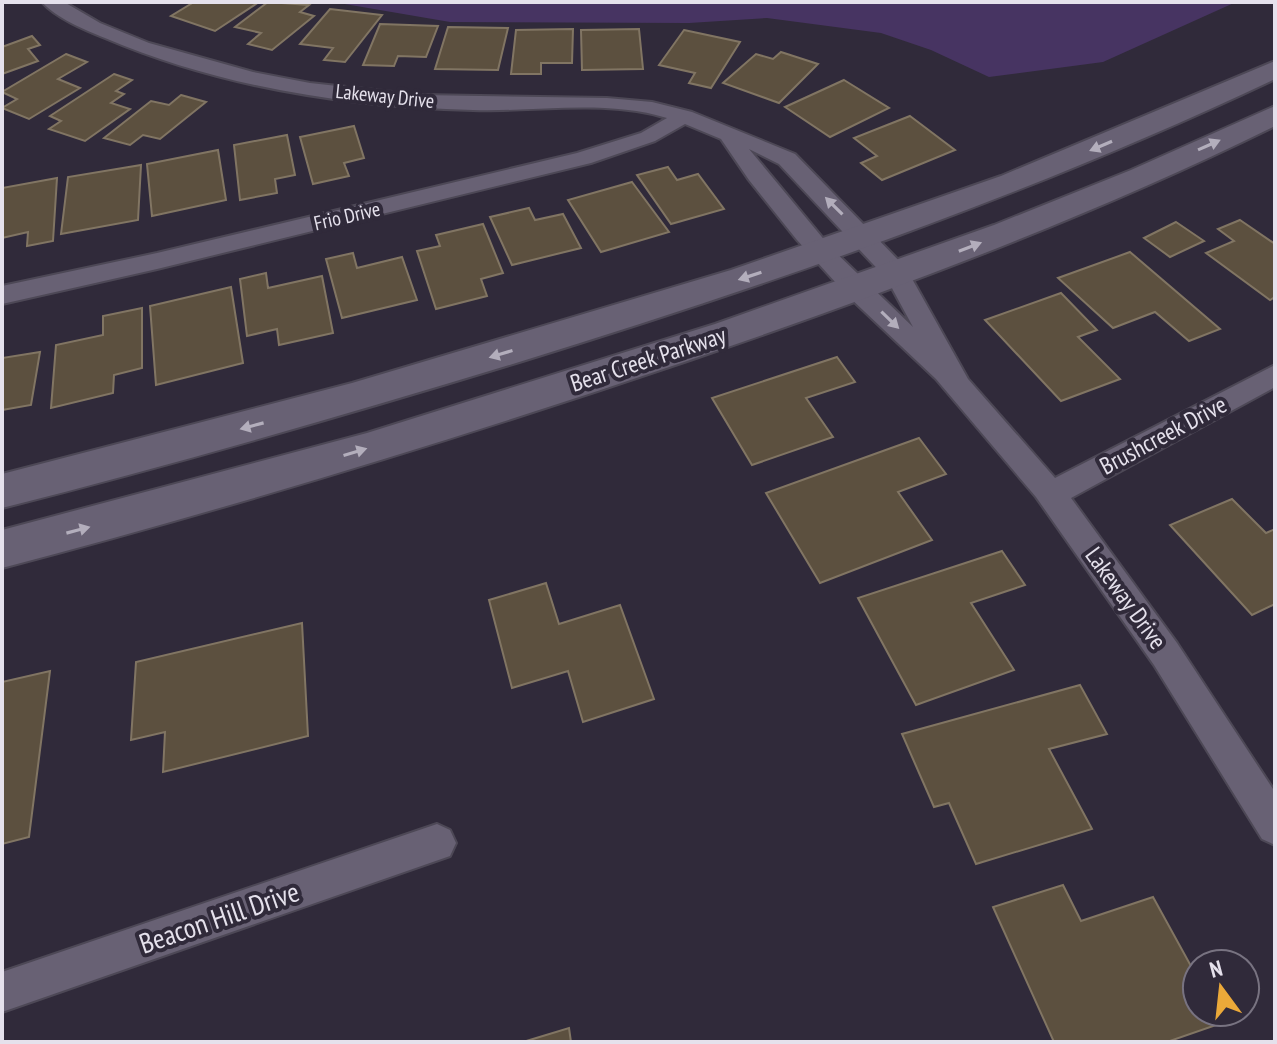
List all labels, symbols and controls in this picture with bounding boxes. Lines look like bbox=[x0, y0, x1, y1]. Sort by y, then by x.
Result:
street label: Lakeway Drive bbox=[334, 78, 436, 114]
one-way arrow bbox=[1198, 139, 1221, 152]
one-way arrow bbox=[1090, 140, 1113, 153]
street label: Frio Drive bbox=[311, 196, 383, 236]
one-way arrow bbox=[825, 197, 844, 216]
one-way arrow bbox=[958, 240, 982, 253]
one-way arrow bbox=[737, 271, 761, 283]
one-way arrow bbox=[880, 311, 899, 329]
street label: Bear Creek Parkway bbox=[566, 319, 730, 399]
one-way arrow bbox=[489, 348, 513, 361]
street label: Brushcreek Drive bbox=[1094, 389, 1232, 481]
one-way arrow bbox=[239, 421, 264, 433]
one-way arrow bbox=[343, 445, 367, 458]
one-way arrow bbox=[66, 523, 90, 536]
street label: Lakeway Drive bbox=[1079, 541, 1173, 655]
street label: Beacon Hill Drive bbox=[134, 872, 304, 962]
north arrow bbox=[1181, 948, 1261, 1028]
text: N bbox=[1206, 954, 1225, 984]

